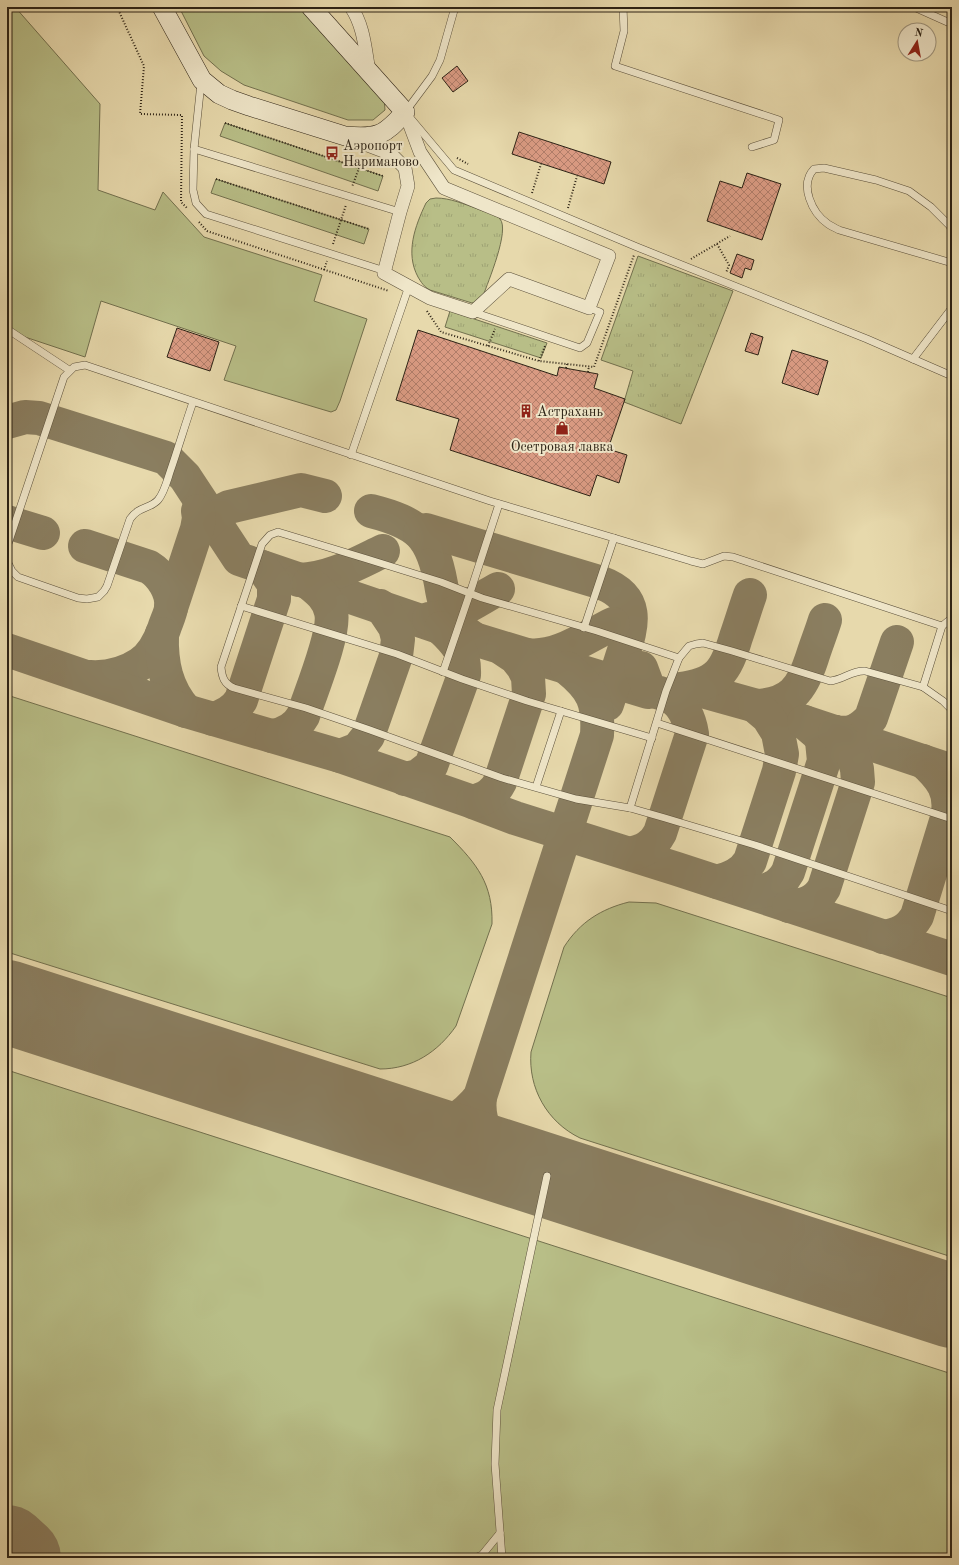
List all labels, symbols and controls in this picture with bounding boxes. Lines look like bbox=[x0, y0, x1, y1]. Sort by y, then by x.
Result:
north arrow bbox=[897, 22, 937, 62]
text: N bbox=[913, 27, 924, 40]
place label: Аэропорт Нариманово bbox=[343, 139, 419, 169]
bus stop icon: Аэропорт Нариманово bbox=[324, 145, 340, 161]
building icon: Астрахань bbox=[518, 403, 534, 419]
place label: Астрахань bbox=[537, 405, 603, 419]
shop icon: Осетровая лавка bbox=[554, 420, 570, 436]
place label: Осетровая лавка bbox=[511, 440, 613, 454]

